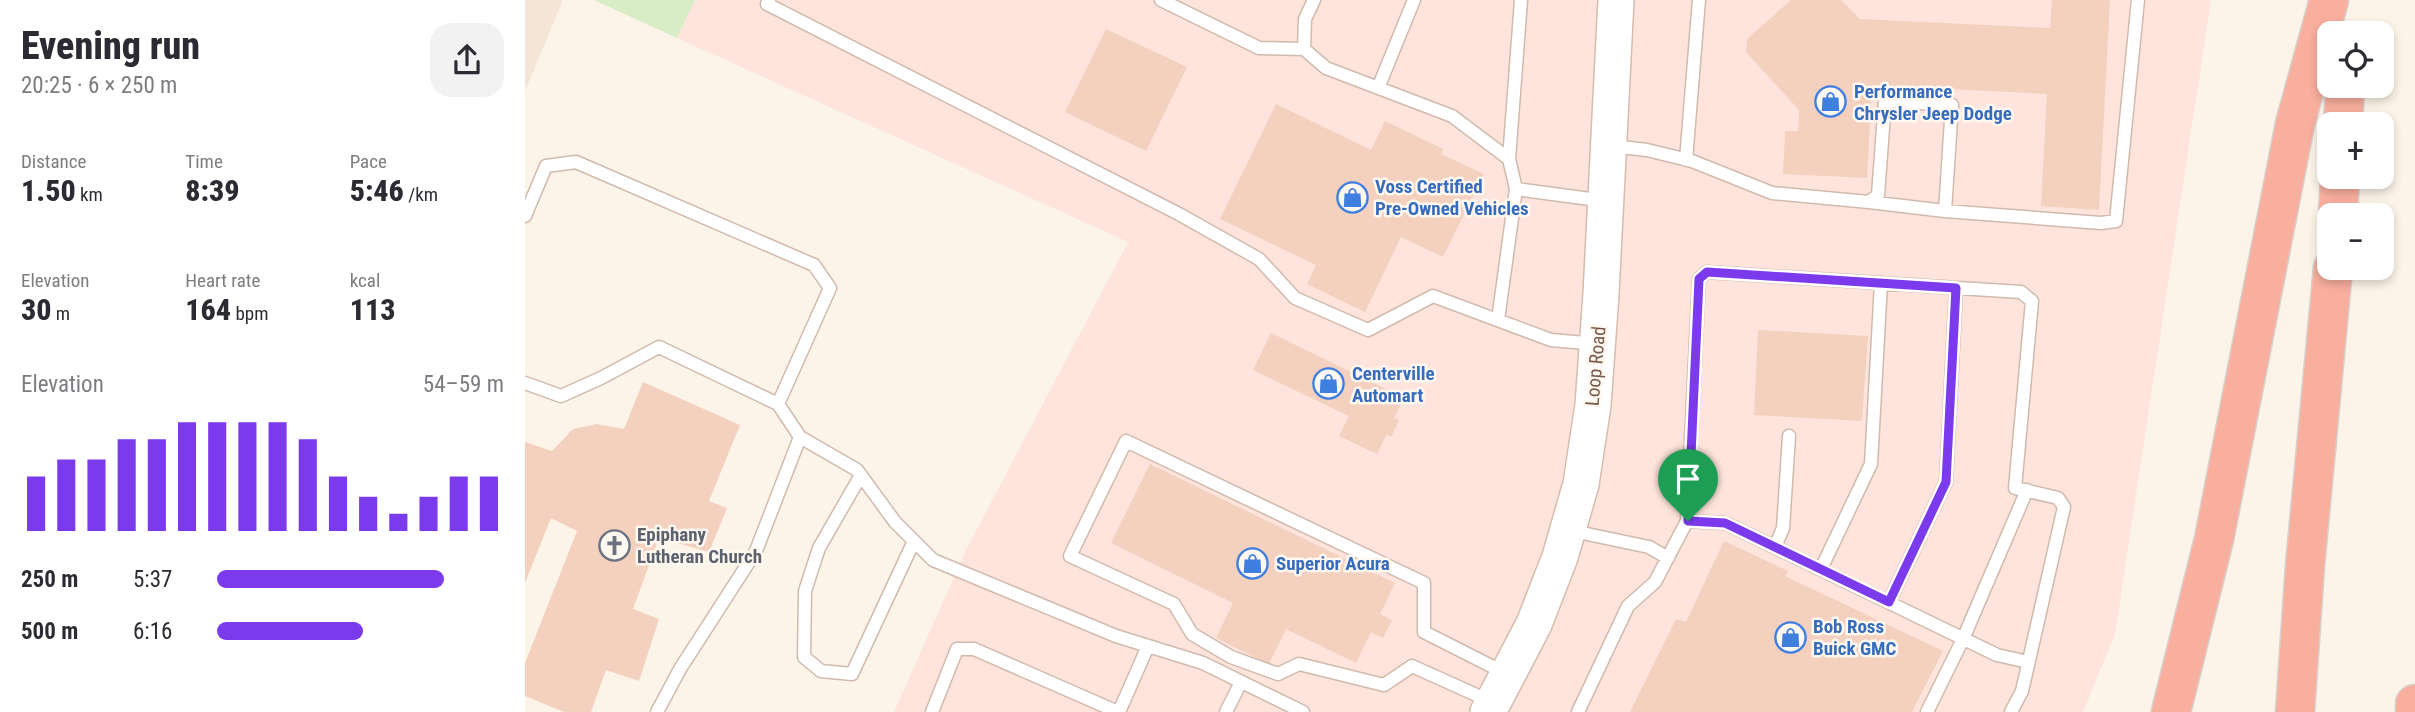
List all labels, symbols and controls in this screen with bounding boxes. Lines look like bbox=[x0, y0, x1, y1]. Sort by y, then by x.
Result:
map controls bbox=[2317, 21, 2394, 280]
button: locate bbox=[2317, 21, 2394, 98]
button: share bbox=[430, 23, 504, 97]
text: Evening run bbox=[21, 24, 200, 68]
text: 20:25 · 6 × 250 m bbox=[21, 72, 177, 99]
place label: Performance Chrysler Jeep Dodge bbox=[1854, 80, 2012, 125]
shop icon: Performance Chrysler Jeep Dodge bbox=[1814, 85, 1848, 119]
button: + bbox=[2317, 112, 2394, 189]
text: Distance bbox=[21, 150, 86, 173]
text: Time bbox=[185, 150, 223, 173]
text: Pace bbox=[350, 150, 387, 173]
text: 1.50 bbox=[21, 173, 76, 208]
text: 8:39 bbox=[185, 173, 240, 208]
text: 5:46 bbox=[350, 173, 404, 208]
place label: Voss Certified Pre-Owned Vehicles bbox=[1375, 175, 1529, 220]
shop icon: Voss Certified Pre-Owned Vehicles bbox=[1335, 180, 1369, 214]
text: km bbox=[76, 183, 103, 206]
text: /km bbox=[404, 183, 438, 206]
button: − bbox=[2317, 203, 2394, 280]
text: Elevation bbox=[21, 269, 89, 292]
text: Heart rate bbox=[185, 269, 260, 292]
text: kcal bbox=[350, 269, 380, 292]
text: 30 bbox=[21, 292, 52, 327]
text: 164 bbox=[185, 292, 231, 327]
text: 113 bbox=[350, 292, 395, 327]
text: m bbox=[52, 302, 70, 325]
text: bpm bbox=[231, 302, 268, 325]
street label: Loop Road bbox=[1581, 325, 1610, 407]
place label: Centerville Automart bbox=[1352, 362, 1435, 407]
shop icon: Centerville Automart bbox=[1312, 367, 1346, 401]
text: Elevation bbox=[21, 371, 104, 398]
text: 54–59 m bbox=[423, 371, 504, 398]
pin bbox=[1658, 449, 1718, 521]
icon: arrive bbox=[1669, 460, 1707, 498]
place label: Epiphany Lutheran Church bbox=[637, 523, 762, 568]
church icon: Epiphany Lutheran Church bbox=[597, 528, 631, 562]
shop icon: Superior Acura bbox=[1236, 546, 1270, 580]
place label: Superior Acura bbox=[1276, 552, 1390, 575]
text: 250 m bbox=[21, 566, 78, 593]
text: 5:37 bbox=[133, 566, 172, 593]
place label: Bob Ross Buick GMC bbox=[1813, 615, 1897, 660]
text: 500 m bbox=[21, 618, 78, 645]
text: 6:16 bbox=[133, 618, 172, 645]
shop icon: Bob Ross Buick GMC bbox=[1773, 620, 1807, 654]

